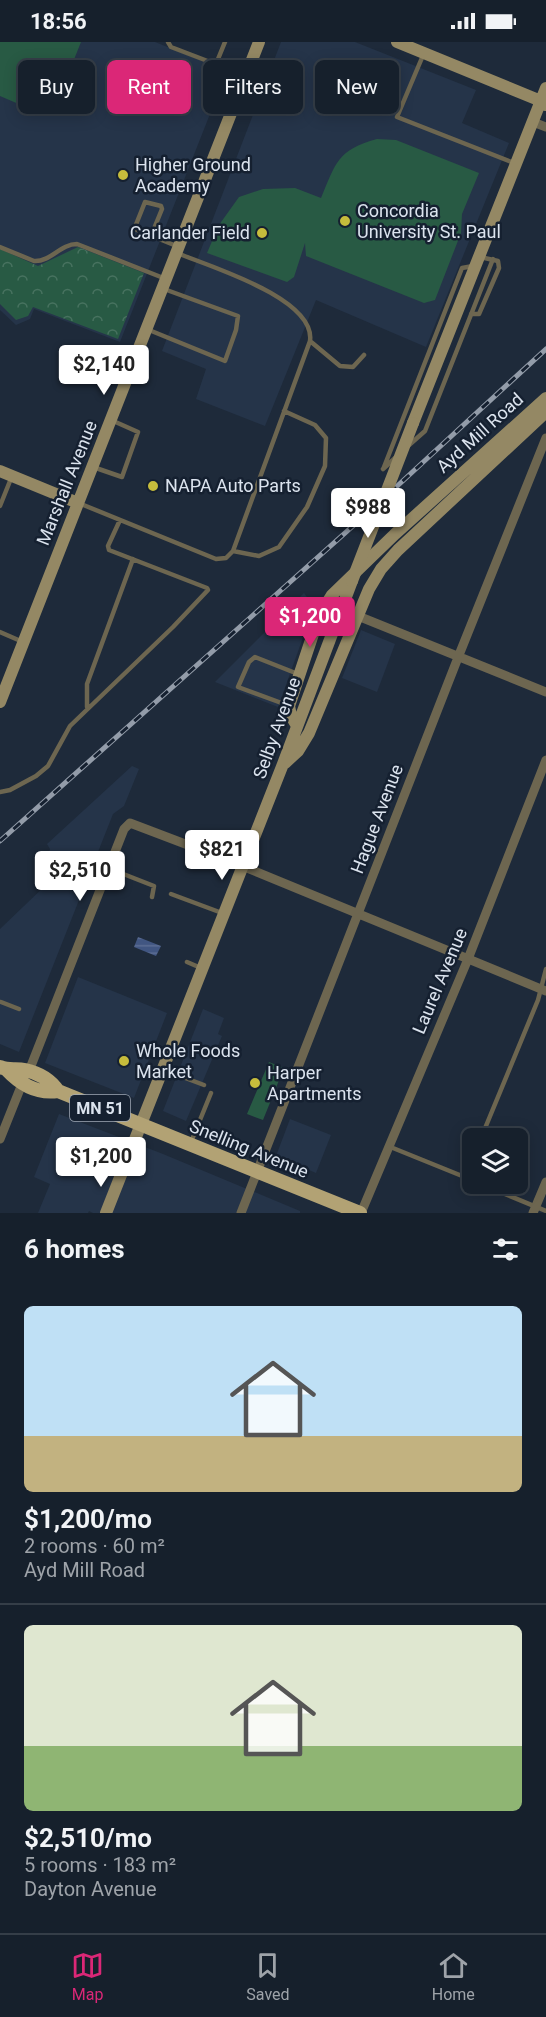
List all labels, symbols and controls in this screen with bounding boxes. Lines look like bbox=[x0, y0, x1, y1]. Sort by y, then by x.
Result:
text: 18:56 bbox=[30, 9, 87, 34]
chip: Buy bbox=[18, 60, 95, 114]
chip: Rent bbox=[107, 60, 191, 114]
chip: Filters bbox=[203, 60, 303, 114]
chip: New bbox=[315, 60, 399, 114]
place label: Higher Ground Academy bbox=[135, 154, 251, 196]
marker: Higher Ground Academy bbox=[116, 168, 130, 182]
place label: Concordia University St. Paul bbox=[357, 200, 501, 242]
marker: Concordia University St. Paul bbox=[338, 214, 352, 228]
place label: Carlander Field bbox=[130, 222, 250, 243]
marker: Carlander Field bbox=[255, 226, 269, 240]
pin: $2,140 bbox=[55, 345, 153, 396]
text: $2,140 bbox=[73, 352, 135, 376]
street label: Ayd Mill Road bbox=[432, 388, 527, 477]
street label: Marshall Avenue bbox=[32, 417, 101, 548]
place label: NAPA Auto Parts bbox=[165, 475, 301, 496]
marker: NAPA Auto Parts bbox=[146, 479, 160, 493]
pin: $988 bbox=[332, 488, 404, 539]
text: $988 bbox=[345, 495, 391, 519]
pin: $1,200 bbox=[261, 597, 359, 648]
text: $1,200 bbox=[279, 604, 341, 628]
street label: Selby Avenue bbox=[248, 674, 305, 781]
street label: Hague Avenue bbox=[346, 761, 407, 877]
pin: $821 bbox=[186, 830, 258, 881]
text: $821 bbox=[199, 837, 245, 861]
pin: $2,510 bbox=[31, 851, 129, 902]
text: $2,510 bbox=[49, 858, 111, 882]
street label: Laurel Avenue bbox=[408, 925, 471, 1037]
place label: Whole Foods Market bbox=[136, 1040, 240, 1082]
marker: Whole Foods Market bbox=[117, 1054, 131, 1068]
place label: Harper Apartments bbox=[267, 1062, 362, 1104]
marker: Harper Apartments bbox=[248, 1076, 262, 1090]
road number: MN 51 bbox=[70, 1095, 130, 1121]
street label: Snelling Avenue bbox=[187, 1115, 312, 1182]
map controls bbox=[462, 1128, 528, 1194]
button: layers bbox=[462, 1128, 528, 1194]
pin: $1,200 bbox=[52, 1137, 150, 1188]
text: $1,200 bbox=[70, 1144, 132, 1168]
icon: filters bbox=[489, 1233, 522, 1266]
text: 6 homes bbox=[24, 1234, 125, 1264]
icon: home bbox=[219, 1345, 327, 1453]
text: $1,200/mo bbox=[24, 1504, 152, 1534]
text: 2 rooms · 60 m² bbox=[24, 1534, 165, 1558]
text: Ayd Mill Road bbox=[24, 1558, 145, 1582]
icon: home bbox=[219, 1664, 327, 1772]
text: $2,510/mo bbox=[24, 1823, 152, 1853]
text: 5 rooms · 183 m² bbox=[24, 1853, 176, 1877]
text: Dayton Avenue bbox=[24, 1877, 156, 1901]
tab: Map bbox=[71, 1949, 104, 2004]
tab: Saved bbox=[246, 1949, 290, 2004]
tab: Home bbox=[432, 1949, 475, 2004]

